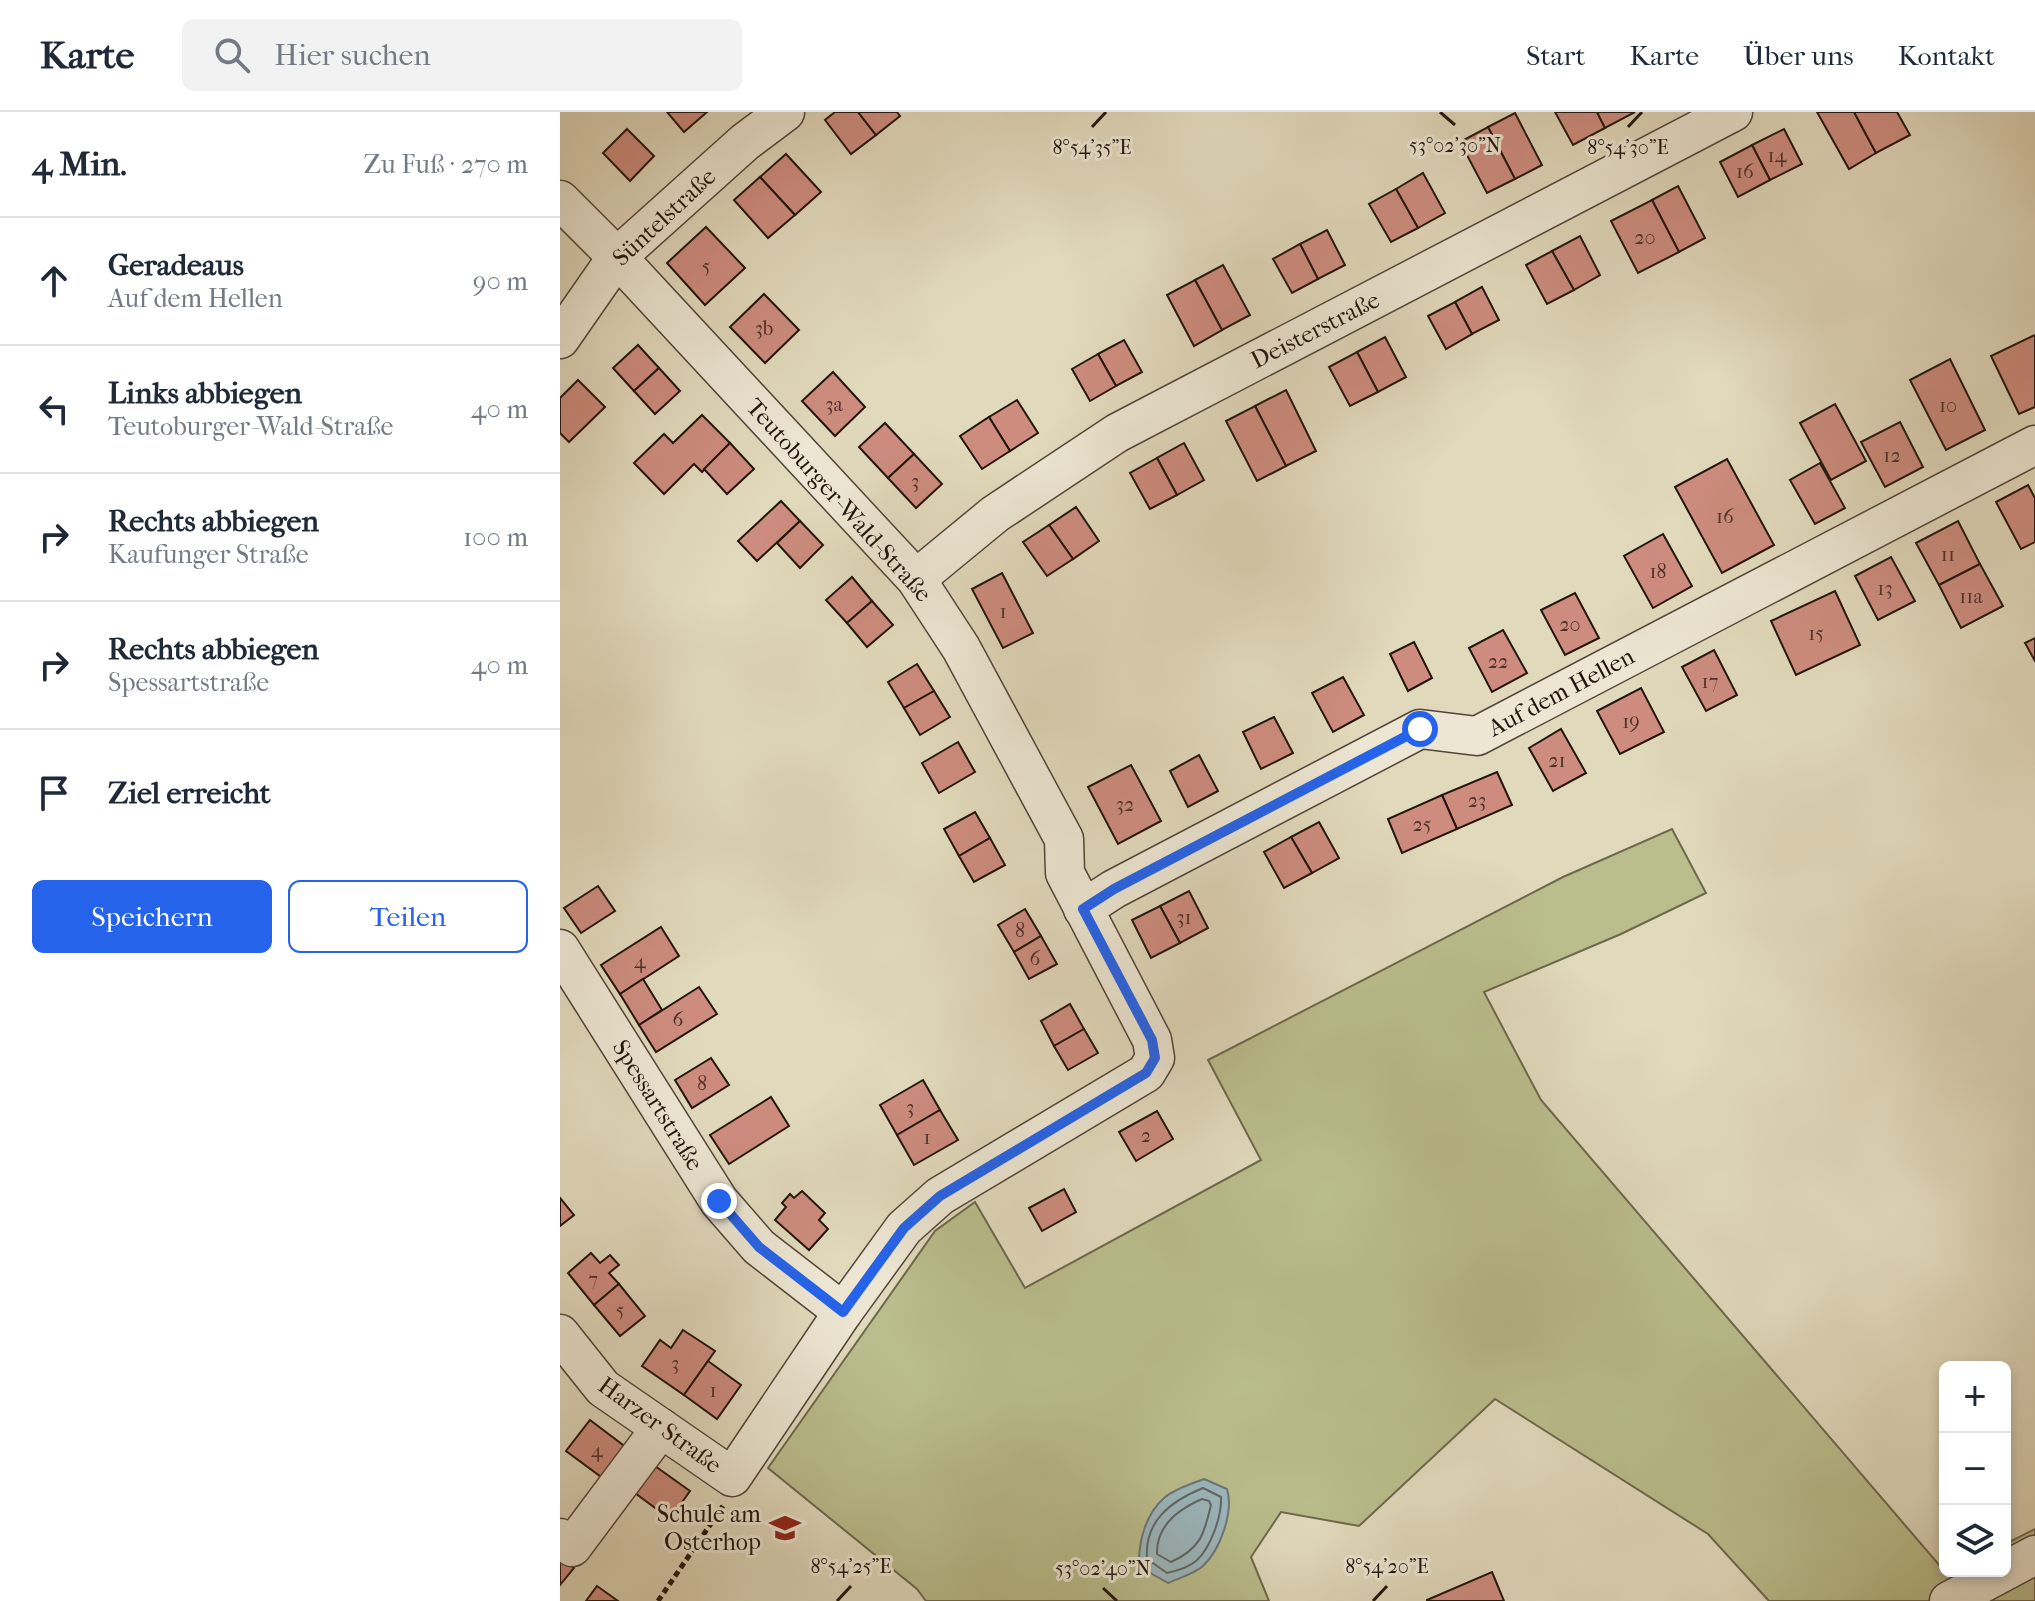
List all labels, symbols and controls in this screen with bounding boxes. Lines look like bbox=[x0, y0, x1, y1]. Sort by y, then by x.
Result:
search box bbox=[182, 19, 742, 91]
text: Karte bbox=[40, 33, 134, 78]
icon: search bbox=[210, 33, 254, 77]
text: Hier suchen bbox=[274, 38, 431, 73]
text: Start bbox=[1526, 39, 1586, 72]
text: Karte bbox=[1630, 39, 1699, 72]
text: Über uns bbox=[1743, 39, 1854, 72]
text: Kontakt bbox=[1898, 39, 1995, 72]
text: 53°02'30"N bbox=[1409, 134, 1501, 157]
text: 8°54'35"E bbox=[1053, 136, 1131, 159]
text: 8°54'30"E bbox=[1587, 136, 1669, 159]
text: 4 Min. bbox=[32, 144, 127, 184]
house number: 14 bbox=[1768, 144, 1788, 167]
text: Zu Fuß · 270 m bbox=[364, 149, 528, 180]
house number: 16 bbox=[1736, 160, 1754, 183]
street label: Süntelstraße bbox=[607, 162, 721, 272]
house number: 20 bbox=[1634, 226, 1656, 249]
text: Geradeaus bbox=[108, 248, 244, 283]
house number: 5 bbox=[702, 255, 710, 278]
icon: ahead bbox=[32, 259, 76, 303]
text: 90 m bbox=[473, 266, 528, 297]
text: Auf dem Hellen bbox=[108, 283, 283, 314]
street label: Deisterstraße bbox=[1246, 286, 1384, 374]
house number: 3b bbox=[755, 317, 773, 340]
text: Links abbiegen bbox=[108, 376, 302, 411]
icon: left bbox=[32, 387, 76, 431]
street label: Teutoburger-Wald-Straße bbox=[740, 393, 938, 607]
house number: 3a bbox=[825, 393, 843, 416]
text: 40 m bbox=[471, 394, 528, 425]
house number: 10 bbox=[1939, 394, 1957, 417]
text: Teutoburger-Wald-Straße bbox=[108, 411, 393, 442]
house number: 12 bbox=[1883, 444, 1901, 467]
house number: 3 bbox=[911, 470, 919, 493]
text: Rechts abbiegen bbox=[108, 504, 319, 539]
house number: 16 bbox=[1716, 505, 1734, 528]
icon: right bbox=[32, 515, 76, 559]
text: 100 m bbox=[463, 522, 528, 553]
text: Kaufunger Straße bbox=[108, 539, 309, 570]
house number: 11 bbox=[1941, 543, 1955, 566]
house number: 18 bbox=[1649, 560, 1667, 583]
house number: 13 bbox=[1877, 577, 1893, 600]
house number: 11a bbox=[1959, 585, 1984, 608]
house number: 1 bbox=[999, 600, 1007, 623]
house number: 20 bbox=[1559, 613, 1581, 636]
house number: 15 bbox=[1808, 622, 1824, 645]
text: Rechts abbiegen bbox=[108, 632, 319, 667]
street label: Auf dem Hellen bbox=[1482, 642, 1639, 743]
icon: right bbox=[32, 643, 76, 687]
text: 40 m bbox=[471, 650, 528, 681]
house number: 22 bbox=[1488, 650, 1508, 673]
text: Spessartstraße bbox=[108, 667, 269, 698]
house number: 17 bbox=[1702, 670, 1719, 693]
house number: 19 bbox=[1622, 710, 1640, 733]
route start bbox=[1402, 711, 1438, 747]
house number: 21 bbox=[1548, 749, 1566, 772]
icon: arrive bbox=[32, 771, 76, 815]
text: Ziel erreicht bbox=[108, 776, 270, 811]
house number: 23 bbox=[1468, 789, 1486, 812]
house number: 32 bbox=[1116, 793, 1134, 816]
house number: 25 bbox=[1413, 813, 1431, 836]
button: Speichern bbox=[32, 880, 272, 953]
button: Teilen bbox=[288, 880, 528, 953]
house number: 31 bbox=[1176, 906, 1192, 929]
house number: 8 bbox=[1015, 919, 1025, 942]
house number: 6 bbox=[1030, 947, 1041, 970]
house number: 4 bbox=[634, 950, 647, 973]
house number: 6 bbox=[673, 1008, 684, 1031]
street label: Spessartstraße bbox=[607, 1034, 709, 1176]
house number: 8 bbox=[697, 1072, 707, 1095]
house number: 3 bbox=[906, 1096, 914, 1119]
house number: 2 bbox=[1141, 1124, 1151, 1147]
house number: 1 bbox=[923, 1126, 931, 1149]
route end bbox=[701, 1183, 737, 1219]
house number: 7 bbox=[588, 1268, 598, 1291]
house number: 5 bbox=[616, 1299, 624, 1322]
house number: 3 bbox=[671, 1352, 679, 1375]
map controls bbox=[1939, 1361, 2011, 1577]
button: + bbox=[1939, 1361, 2011, 1433]
street label: Harzer Straße bbox=[593, 1371, 727, 1479]
house number: 1 bbox=[709, 1379, 717, 1402]
button: − bbox=[1939, 1433, 2011, 1505]
house number: 4 bbox=[591, 1439, 604, 1462]
place label: Schule am Osterhop bbox=[657, 1500, 761, 1556]
button: layers bbox=[1939, 1505, 2011, 1577]
school or university icon: Schule am Osterhop bbox=[768, 1511, 802, 1545]
text: 8°54'25"E bbox=[811, 1555, 892, 1578]
text: 8°54'20"E bbox=[1345, 1555, 1429, 1578]
text: 53°02'40"N bbox=[1055, 1557, 1151, 1580]

